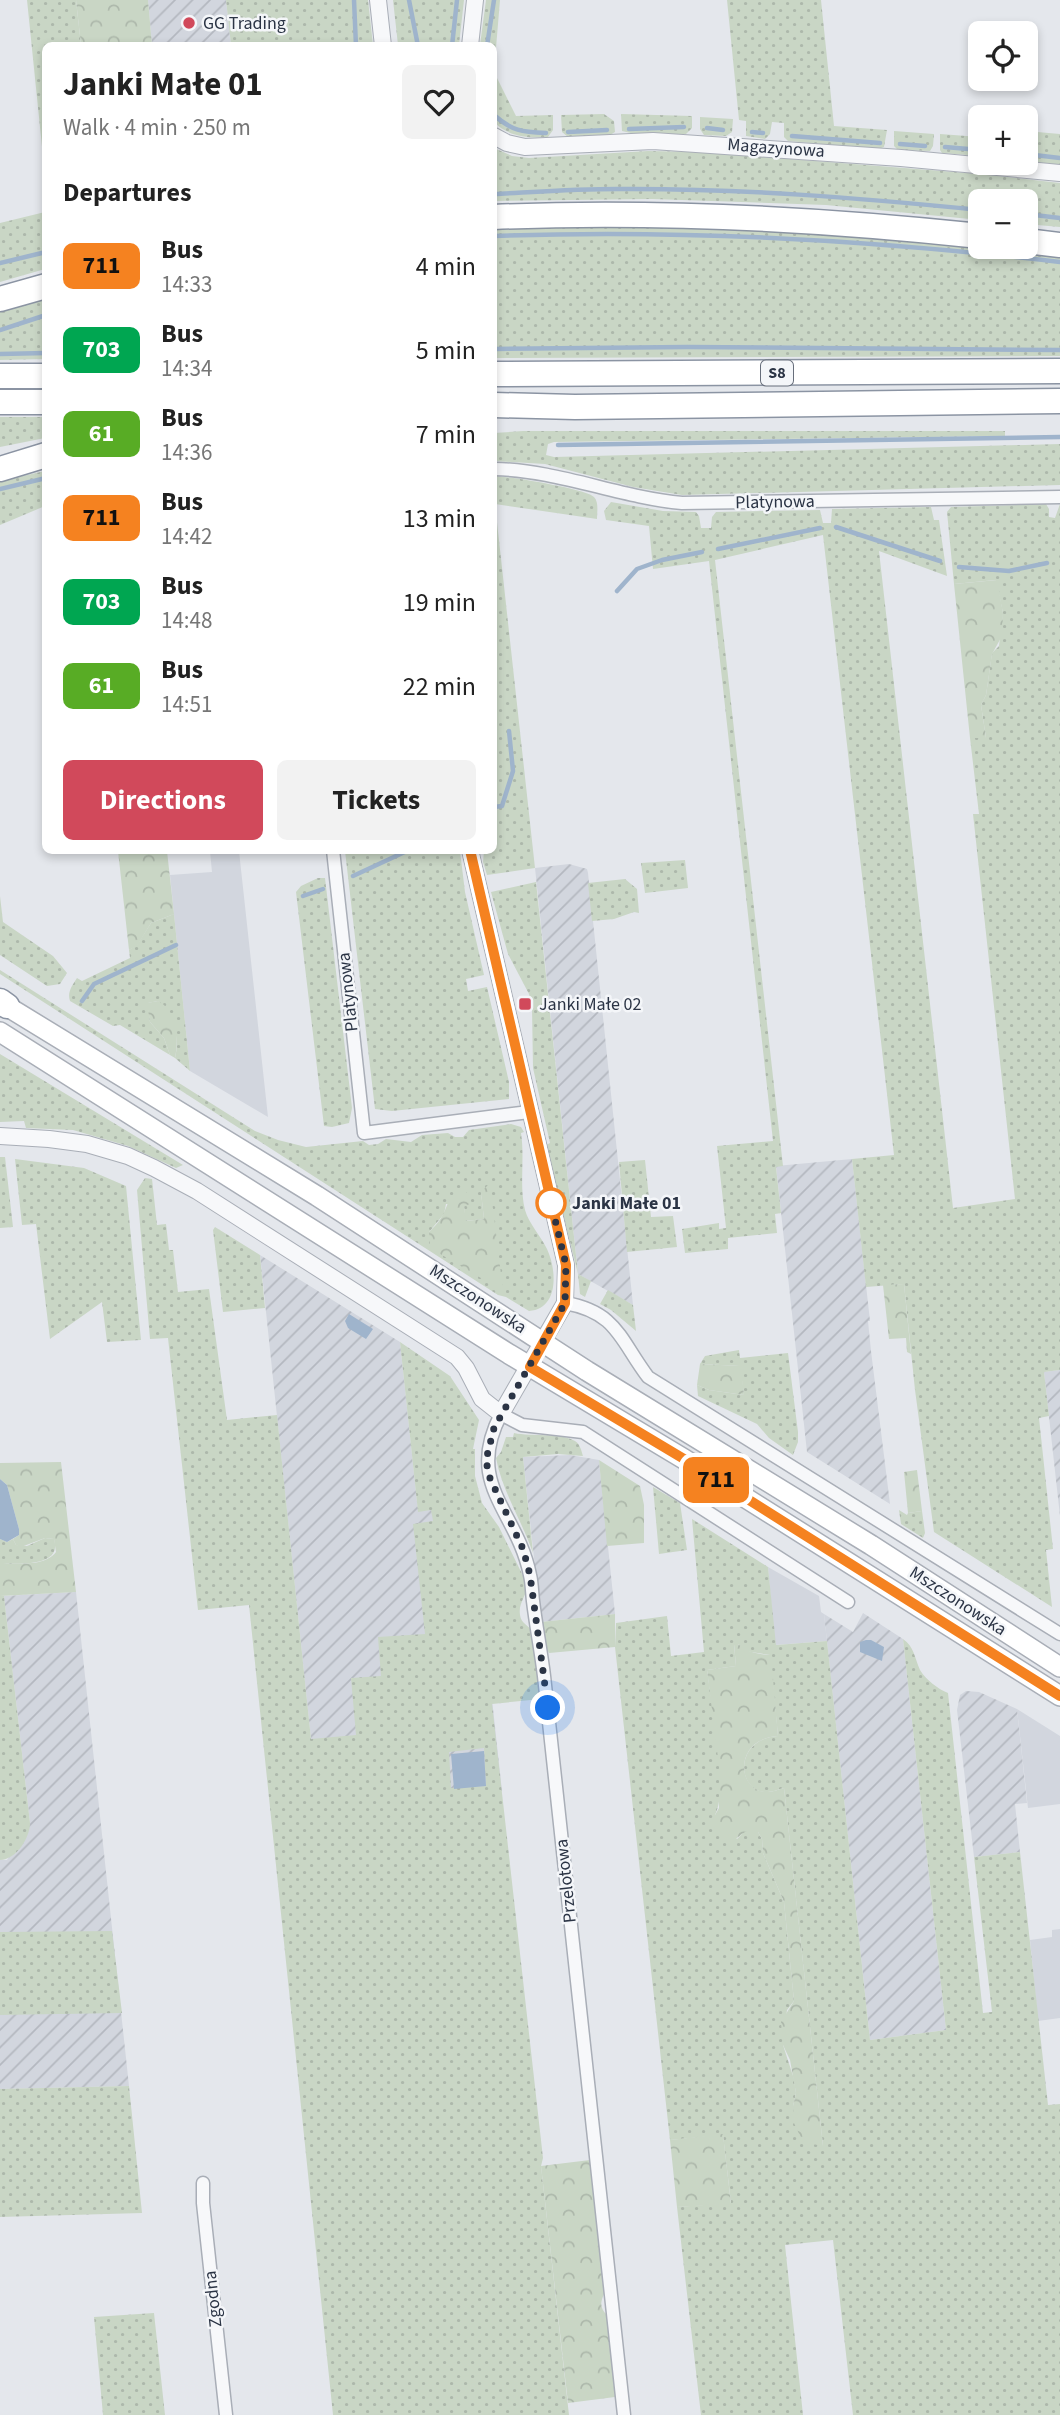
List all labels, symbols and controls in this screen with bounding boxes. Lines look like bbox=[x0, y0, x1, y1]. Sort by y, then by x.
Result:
place label: GG Trading bbox=[203, 11, 286, 36]
marker: GG Trading bbox=[181, 15, 197, 31]
map controls bbox=[968, 21, 1038, 259]
button: locate bbox=[968, 21, 1038, 91]
text: Janki Małe 01 bbox=[63, 61, 263, 108]
button: heart bbox=[402, 65, 476, 139]
button: + bbox=[968, 105, 1038, 175]
text: Walk · 4 min · 250 m bbox=[63, 111, 251, 144]
street label: Magazynowa bbox=[727, 132, 825, 164]
text: Departures bbox=[63, 174, 191, 211]
button: − bbox=[968, 189, 1038, 259]
text: Bus bbox=[161, 231, 203, 268]
text: 711 bbox=[82, 248, 121, 283]
text: 4 min bbox=[416, 248, 476, 285]
text: 14:33 bbox=[161, 268, 212, 301]
text: Bus bbox=[161, 315, 203, 352]
text: 703 bbox=[82, 332, 121, 367]
text: 5 min bbox=[416, 332, 476, 369]
text: 14:34 bbox=[161, 352, 212, 385]
road number: S8 bbox=[761, 360, 793, 386]
text: Bus bbox=[161, 399, 203, 436]
text: 61 bbox=[89, 416, 114, 451]
text: 7 min bbox=[416, 416, 476, 453]
text: 14:36 bbox=[161, 436, 212, 469]
text: Bus bbox=[161, 483, 203, 520]
street label: Platynowa bbox=[735, 489, 815, 515]
text: 711 bbox=[82, 500, 121, 535]
text: 13 min bbox=[403, 500, 476, 537]
text: 14:42 bbox=[161, 520, 212, 553]
text: Bus bbox=[161, 567, 203, 604]
text: 703 bbox=[82, 584, 121, 619]
text: 19 min bbox=[403, 584, 476, 621]
text: 14:48 bbox=[161, 604, 212, 637]
text: Bus bbox=[161, 651, 203, 688]
text: 61 bbox=[89, 668, 114, 703]
text: 22 min bbox=[403, 668, 476, 705]
text: 14:51 bbox=[161, 688, 212, 721]
button: Directions bbox=[63, 760, 263, 840]
button: Tickets bbox=[277, 760, 476, 840]
street label: Platynowa bbox=[331, 951, 365, 1033]
place label: Janki Małe 02 bbox=[539, 992, 641, 1017]
marker: Janki Małe 02 bbox=[517, 996, 533, 1012]
marker: Janki Małe 01 bbox=[536, 1188, 566, 1218]
place label: Janki Małe 01 bbox=[572, 1191, 681, 1216]
street label: Mszczonowska bbox=[424, 1258, 532, 1340]
line badge: 711 bbox=[676, 1457, 756, 1503]
text: 711 bbox=[697, 1462, 735, 1497]
street label: Mszczonowska bbox=[904, 1560, 1012, 1642]
your location bbox=[530, 1690, 565, 1725]
street label: Przelotowa bbox=[549, 1838, 583, 1924]
street label: Zgodna bbox=[198, 2269, 228, 2329]

